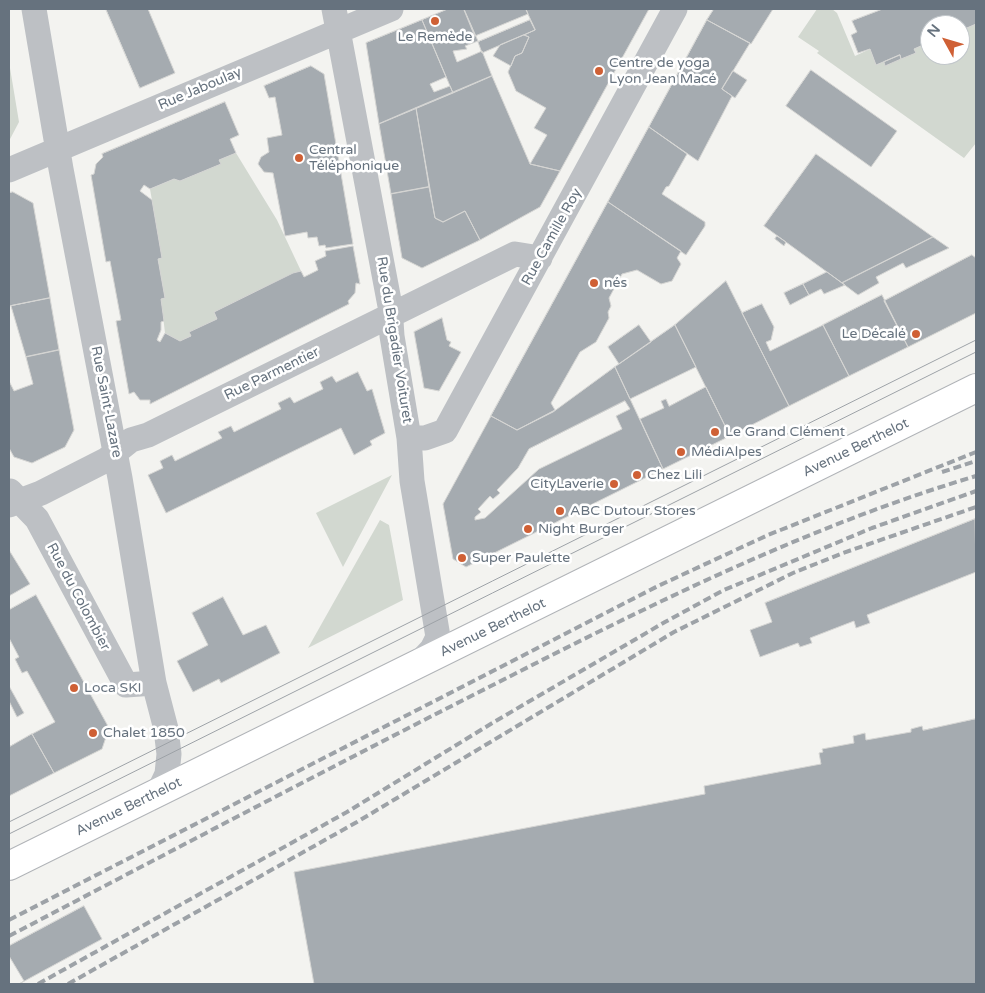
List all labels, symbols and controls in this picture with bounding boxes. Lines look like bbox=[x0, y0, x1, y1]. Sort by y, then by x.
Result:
marker: Le Remède bbox=[429, 15, 441, 27]
north arrow bbox=[920, 15, 970, 65]
text: N bbox=[924, 21, 944, 41]
place label: Le Remède bbox=[397, 29, 473, 45]
place label: Centre de yoga Lyon Jean Macé bbox=[609, 55, 716, 88]
street label: Rue Jaboulay bbox=[156, 64, 244, 114]
marker: Centre de yoga Lyon Jean Macé bbox=[593, 65, 605, 77]
place label: Central Téléphonique bbox=[309, 142, 399, 174]
marker: Central Téléphonique bbox=[293, 152, 305, 164]
street label: Rue Camille Roy bbox=[518, 186, 586, 288]
street label: Rue du Brigadier Voituret bbox=[373, 255, 415, 425]
place label: nés bbox=[604, 275, 627, 291]
marker: nés bbox=[588, 277, 600, 289]
place label: Le Décalé bbox=[841, 326, 906, 342]
marker: Le Décalé bbox=[910, 328, 922, 340]
street label: Rue Parmentier bbox=[222, 344, 322, 404]
street label: Rue Saint-Lazare bbox=[87, 345, 125, 459]
street label: Avenue Berthelot bbox=[800, 415, 912, 481]
place label: Le Grand Clément bbox=[725, 424, 845, 440]
marker: Le Grand Clément bbox=[709, 426, 721, 438]
place label: MédiAlpes bbox=[691, 444, 762, 460]
marker: MédiAlpes bbox=[675, 446, 687, 458]
place label: Chez Lili bbox=[647, 467, 702, 483]
marker: Chez Lili bbox=[631, 469, 643, 481]
place label: CityLaverie bbox=[530, 476, 604, 492]
marker: CityLaverie bbox=[608, 478, 620, 490]
place label: ABC Dutour Stores bbox=[570, 503, 696, 519]
marker: ABC Dutour Stores bbox=[554, 505, 566, 517]
place label: Night Burger bbox=[538, 521, 624, 537]
marker: Night Burger bbox=[522, 523, 534, 535]
street label: Rue du Colombier bbox=[43, 540, 113, 654]
place label: Super Paulette bbox=[472, 550, 570, 566]
marker: Super Paulette bbox=[456, 552, 468, 564]
street label: Avenue Berthelot bbox=[437, 595, 549, 661]
place label: Loca SKI bbox=[84, 680, 142, 696]
marker: Loca SKI bbox=[68, 682, 80, 694]
place label: Chalet 1850 bbox=[103, 725, 185, 741]
marker: Chalet 1850 bbox=[87, 727, 99, 739]
street label: Avenue Berthelot bbox=[73, 774, 185, 840]

